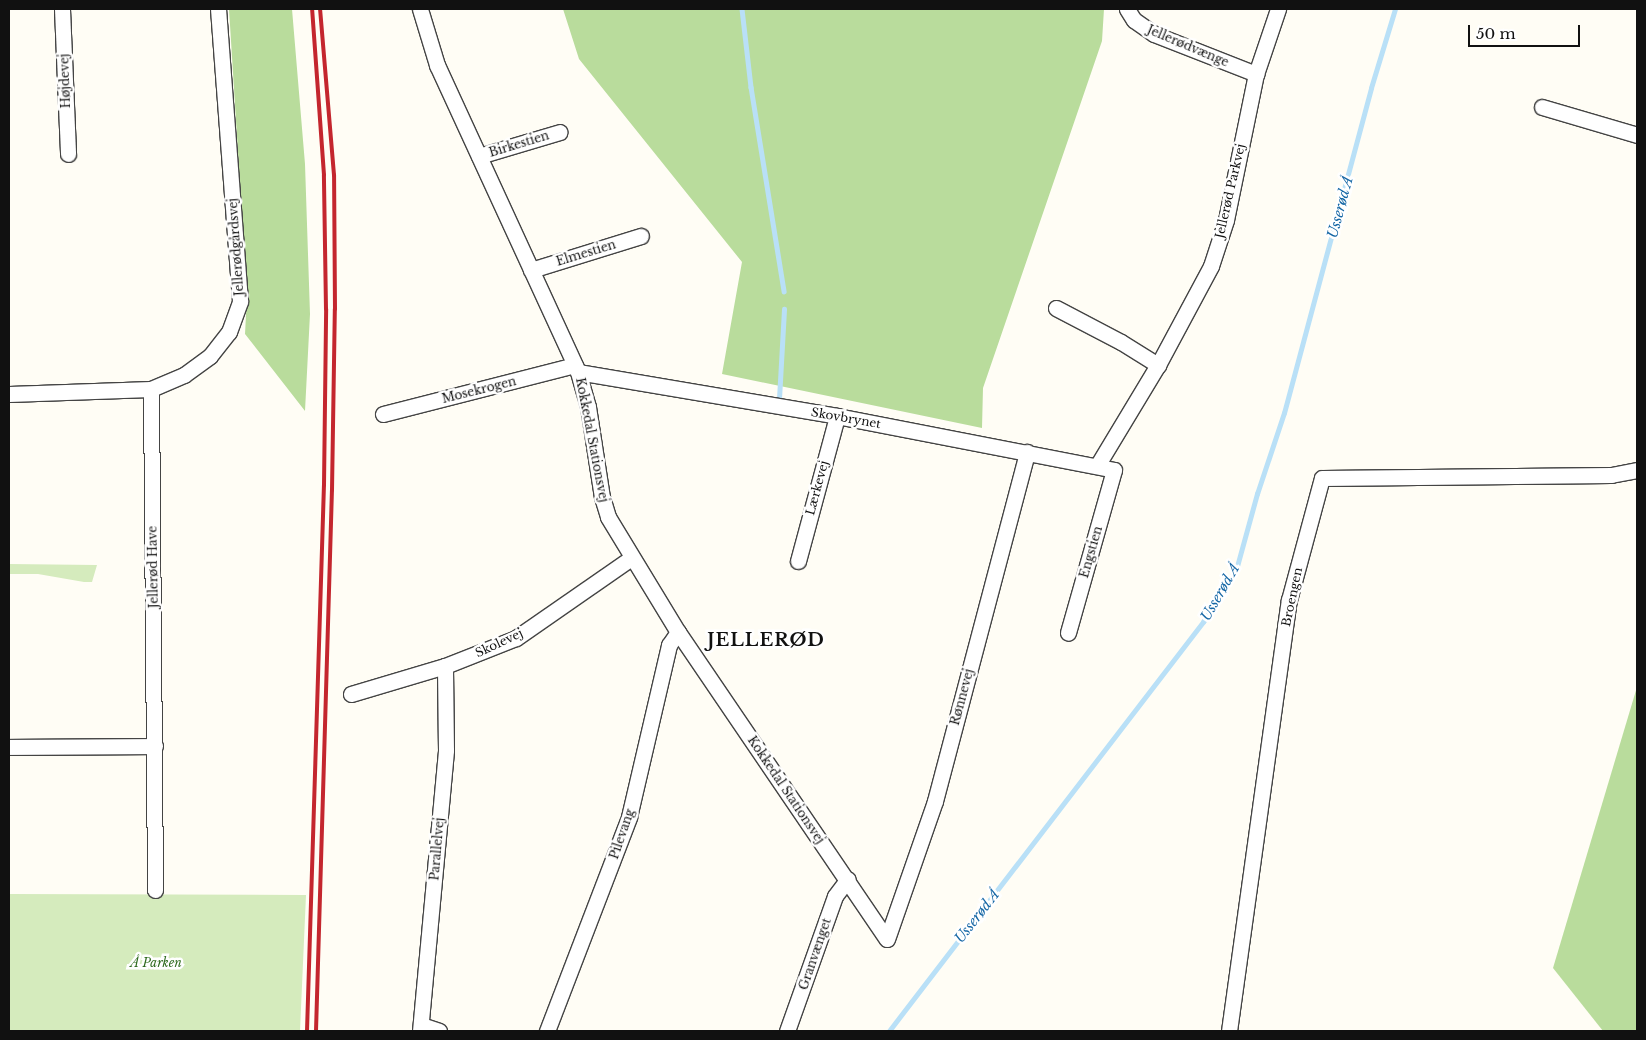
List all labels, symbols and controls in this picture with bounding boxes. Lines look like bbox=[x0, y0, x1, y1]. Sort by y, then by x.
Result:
scale bar bbox=[1471, 15, 1584, 47]
street label: Jellerødvænge bbox=[1145, 22, 1231, 70]
text: 50 m bbox=[1476, 24, 1516, 43]
street label: Højdevej bbox=[57, 53, 73, 109]
street label: Birkestien bbox=[487, 128, 551, 160]
street label: Jellerød Parkvej bbox=[1212, 142, 1248, 240]
water label: Usserød Å bbox=[1324, 174, 1356, 240]
street label: Jellerødgårdsvej bbox=[225, 198, 247, 296]
street label: Elmestien bbox=[554, 237, 618, 269]
street label: Mosekrogen bbox=[440, 374, 518, 406]
street label: Kokkedal Stationsvej bbox=[573, 376, 611, 504]
street label: Skovbrynet bbox=[810, 405, 882, 431]
street label: Lærkevej bbox=[803, 459, 831, 517]
street label: Engstien bbox=[1077, 524, 1105, 580]
street label: Jellerød Have bbox=[145, 526, 161, 608]
water label: Usserød Å bbox=[1197, 560, 1243, 624]
street label: Broengen bbox=[1279, 566, 1305, 628]
street label: Skolevej bbox=[473, 626, 525, 660]
district label: JELLERØD bbox=[706, 629, 826, 651]
street label: Rønnevej bbox=[948, 667, 976, 727]
street label: Kokkedal Stationsvej bbox=[745, 733, 827, 847]
street label: Pilevang bbox=[607, 807, 637, 861]
street label: Parallelvej bbox=[427, 817, 447, 881]
water label: Usserød Å bbox=[951, 885, 1003, 947]
street label: Granvænget bbox=[796, 916, 834, 992]
park label: Å Parken bbox=[130, 956, 182, 970]

